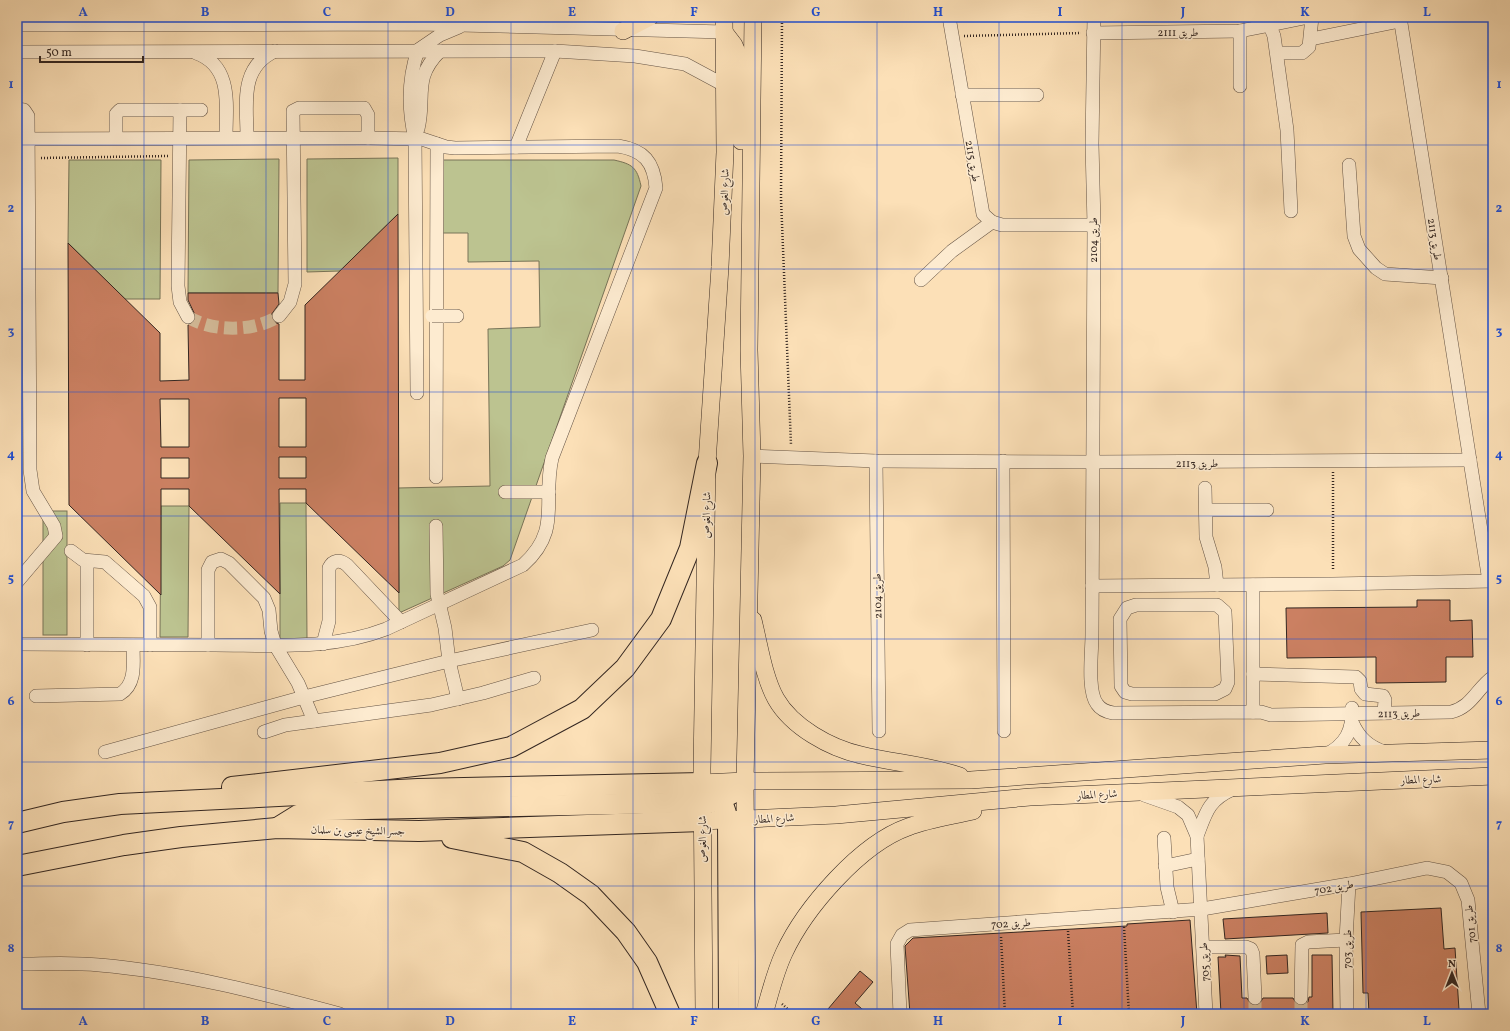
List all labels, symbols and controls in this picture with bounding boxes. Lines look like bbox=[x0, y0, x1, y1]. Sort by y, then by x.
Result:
text: A bbox=[78, 4, 88, 22]
text: B bbox=[201, 4, 210, 22]
text: C bbox=[323, 4, 331, 22]
text: D bbox=[445, 4, 455, 22]
text: E bbox=[568, 4, 576, 22]
text: F bbox=[690, 4, 698, 22]
text: G bbox=[811, 4, 821, 22]
text: H bbox=[933, 4, 943, 22]
text: I bbox=[1058, 4, 1063, 22]
text: J bbox=[1180, 4, 1186, 22]
text: K bbox=[1300, 4, 1310, 22]
text: L bbox=[1423, 4, 1431, 22]
street label: طريق 2111 bbox=[1157, 26, 1199, 41]
scale bar bbox=[40, 38, 143, 64]
text: 50 m bbox=[46, 45, 72, 61]
text: 1 bbox=[8, 76, 14, 94]
text: 1 bbox=[1496, 76, 1502, 94]
street label: طريق 2115 bbox=[960, 139, 983, 183]
street label: شارع الغوص bbox=[717, 168, 735, 216]
text: 2 bbox=[8, 200, 15, 218]
text: 2 bbox=[1496, 200, 1503, 218]
street label: طريق 2104 bbox=[1087, 217, 1102, 263]
street label: طريق 2113 bbox=[1423, 217, 1444, 261]
text: 3 bbox=[8, 323, 15, 341]
text: 3 bbox=[1496, 323, 1503, 341]
text: 4 bbox=[7, 446, 15, 464]
text: 4 bbox=[1495, 446, 1503, 464]
street label: طريق 2113 bbox=[1176, 457, 1218, 472]
street label: شارع الغوص bbox=[700, 492, 716, 539]
text: 5 bbox=[8, 570, 14, 588]
text: 5 bbox=[1496, 570, 1502, 588]
street label: طريق 2104 bbox=[871, 573, 886, 619]
text: 6 bbox=[7, 693, 15, 711]
text: 6 bbox=[1495, 693, 1503, 711]
street label: طريق 2113 bbox=[1378, 707, 1420, 722]
street label: شارع المطار bbox=[1400, 772, 1442, 790]
street label: شارع المطار bbox=[1075, 787, 1118, 805]
street label: شارع المطار bbox=[752, 811, 795, 829]
text: 7 bbox=[8, 816, 14, 834]
street label: شارع الغوص bbox=[696, 816, 712, 862]
text: 7 bbox=[1496, 816, 1502, 834]
street label: جسر الشيخ عيسى بن سلمان bbox=[311, 823, 405, 842]
street label: طريق 702 bbox=[1313, 878, 1355, 899]
street label: طريق 701 bbox=[1462, 904, 1481, 944]
street label: طريق 702 bbox=[991, 916, 1031, 933]
street label: طريق 703 bbox=[1341, 929, 1356, 969]
text: 8 bbox=[7, 940, 15, 958]
text: 8 bbox=[1495, 940, 1503, 958]
street label: طريق 705 bbox=[1197, 942, 1214, 982]
north arrow bbox=[1432, 953, 1472, 993]
text: N bbox=[1448, 957, 1456, 972]
text: A bbox=[78, 1013, 88, 1031]
text: B bbox=[201, 1013, 210, 1031]
text: C bbox=[323, 1013, 331, 1031]
text: D bbox=[445, 1013, 455, 1031]
text: E bbox=[568, 1013, 576, 1031]
text: F bbox=[690, 1013, 698, 1031]
text: G bbox=[811, 1013, 821, 1031]
text: H bbox=[933, 1013, 943, 1031]
text: I bbox=[1058, 1013, 1063, 1031]
text: J bbox=[1180, 1013, 1186, 1031]
text: K bbox=[1300, 1013, 1310, 1031]
text: L bbox=[1423, 1013, 1431, 1031]

